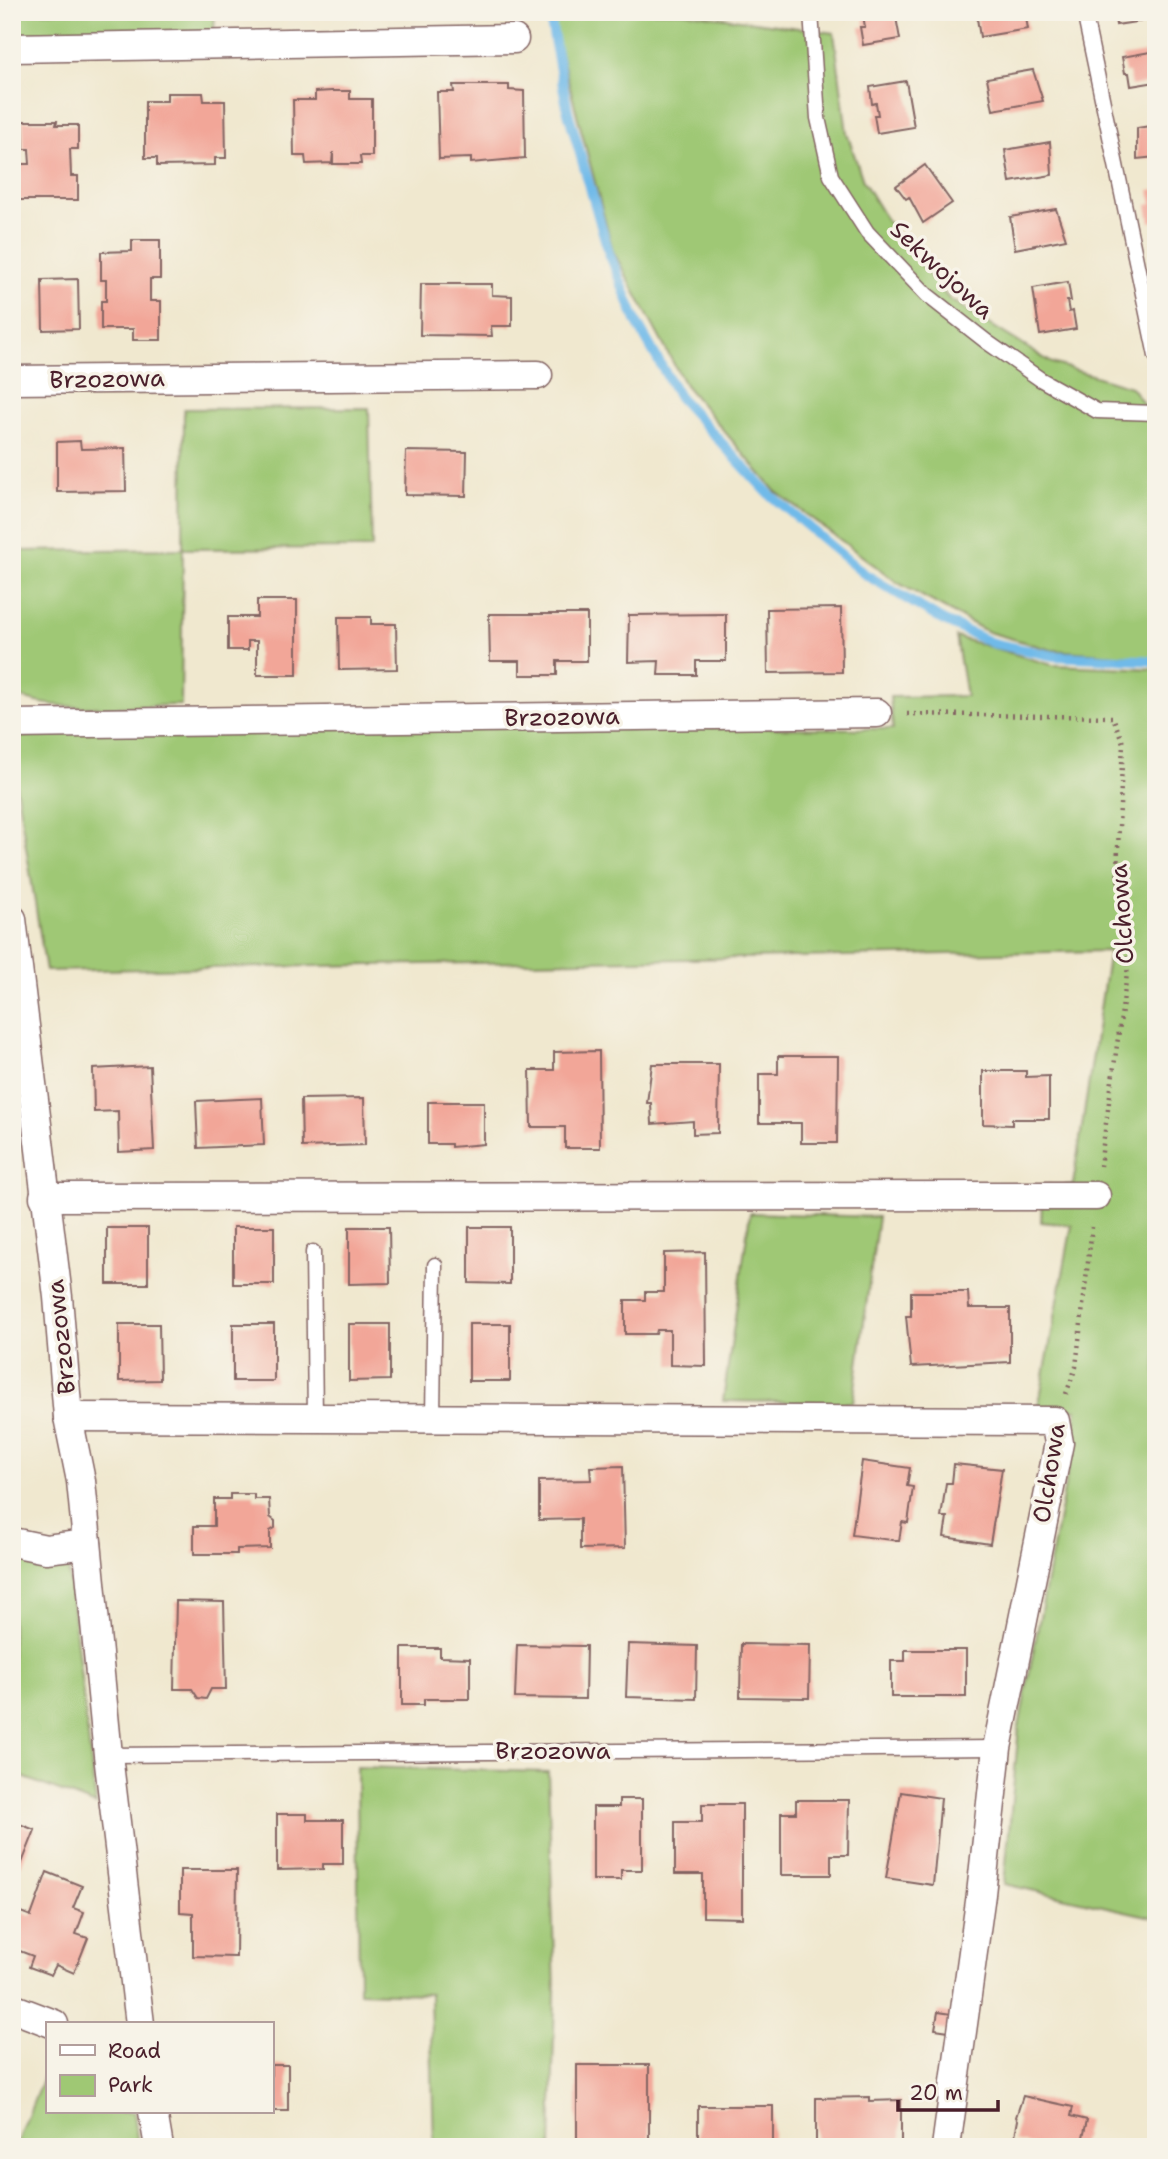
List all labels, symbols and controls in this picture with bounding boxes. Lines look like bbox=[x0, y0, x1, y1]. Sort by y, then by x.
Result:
street label: Sekwojowa bbox=[883, 214, 1001, 326]
street label: Brzozowa bbox=[49, 362, 165, 396]
street label: Brzozowa bbox=[504, 700, 620, 734]
street label: Olchowa bbox=[1103, 863, 1141, 965]
street label: Brzozowa bbox=[39, 1278, 83, 1396]
street label: Olchowa bbox=[1025, 1421, 1073, 1525]
street label: Brzozowa bbox=[495, 1735, 611, 1767]
legend bbox=[46, 2022, 273, 2114]
text: Road bbox=[108, 2037, 161, 2065]
scale bar bbox=[898, 2068, 998, 2112]
text: Park bbox=[108, 2071, 153, 2099]
text: 20 m bbox=[909, 2079, 963, 2107]

